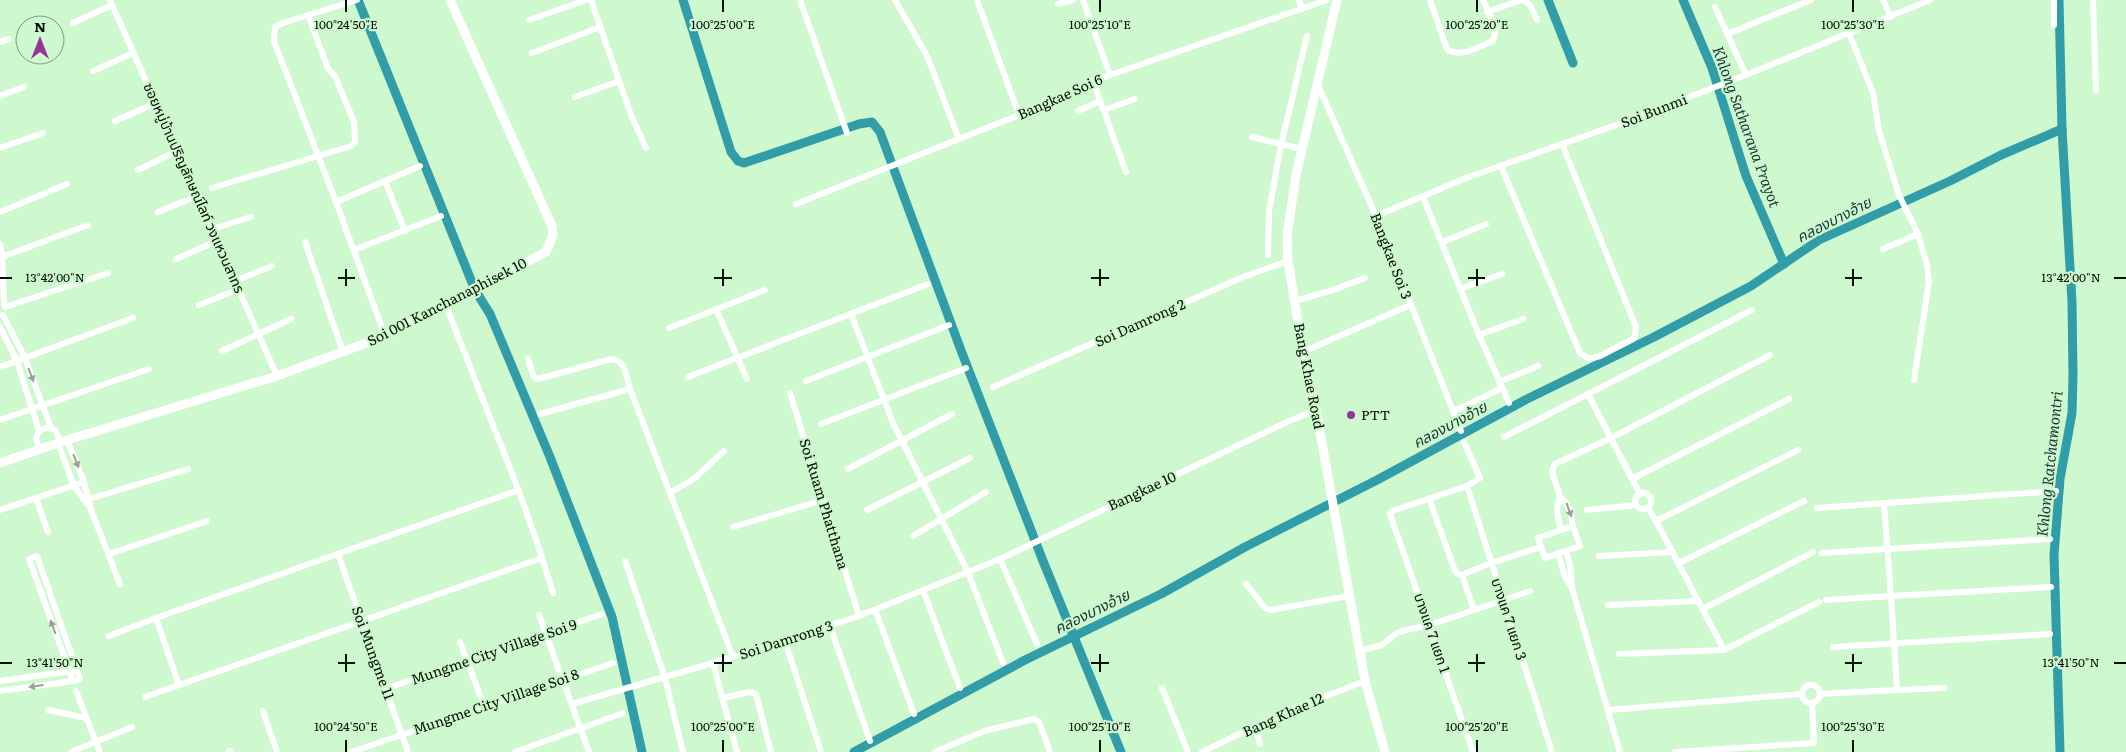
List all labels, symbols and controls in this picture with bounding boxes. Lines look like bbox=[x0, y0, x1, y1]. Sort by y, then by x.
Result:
north arrow bbox=[15, 15, 65, 65]
text: 100°24'50"E bbox=[314, 15, 378, 33]
text: 100°25'00"E bbox=[691, 15, 755, 33]
text: 100°25'10"E bbox=[1069, 15, 1131, 33]
text: 100°25'20"E bbox=[1445, 15, 1509, 33]
text: 100°25'30"E bbox=[1821, 15, 1885, 33]
text: N bbox=[34, 16, 46, 36]
water label: Khlong Satharana Prayot bbox=[1708, 43, 1787, 210]
street label: Bangkae Soi 6 bbox=[1014, 68, 1106, 124]
street label: ซอยหมู่บ้านปริญลักษณ์ไลท์ วงแหวนสาทร bbox=[139, 79, 251, 296]
street label: Soi Bunmi bbox=[1618, 88, 1690, 132]
water label: คลองบางอ้าย bbox=[1792, 189, 1876, 247]
street label: Bangkae Soi 3 bbox=[1366, 209, 1418, 302]
street label: Soi 001 Kanchanaphisek 10 bbox=[363, 252, 530, 350]
text: 13°42'00"N bbox=[25, 268, 85, 286]
text: 13°42'00"N bbox=[2041, 268, 2101, 286]
street label: Soi Damrong 2 bbox=[1091, 293, 1188, 351]
street label: Bang Khae Road bbox=[1290, 321, 1330, 431]
one-way arrow bbox=[28, 368, 36, 382]
water label: Khlong Ratchamontri bbox=[2029, 389, 2068, 538]
water label: คลองบางอ้าย bbox=[1408, 394, 1492, 453]
place label: PTT bbox=[1361, 404, 1390, 424]
marker: PTT bbox=[1345, 409, 1357, 421]
street label: Soi Ruam Phatthana bbox=[796, 436, 855, 572]
one-way arrow bbox=[72, 454, 80, 469]
street label: Bangkae 10 bbox=[1104, 466, 1179, 515]
one-way arrow bbox=[1565, 503, 1573, 518]
street label: บางแค 7 แยก 3 bbox=[1487, 575, 1533, 662]
water label: คลองบางอ้าย bbox=[1050, 582, 1134, 639]
street label: บางแค 7 แยก 1 bbox=[1410, 590, 1456, 676]
street label: Soi Mungme 11 bbox=[348, 603, 400, 703]
street label: Mungme City Village Soi 9 bbox=[408, 613, 579, 689]
street label: Soi Damrong 3 bbox=[736, 614, 835, 664]
one-way arrow bbox=[49, 619, 56, 634]
text: 13°41'50"N bbox=[27, 653, 83, 671]
text: 13°41'50"N bbox=[2043, 653, 2099, 671]
street label: Mungme City Village Soi 8 bbox=[410, 663, 582, 739]
one-way arrow bbox=[28, 683, 44, 691]
street label: Bang Khae 12 bbox=[1239, 687, 1326, 741]
text: 100°24'50"E bbox=[314, 717, 378, 735]
text: 100°25'00"E bbox=[691, 717, 755, 735]
text: 100°25'10"E bbox=[1069, 717, 1131, 735]
text: 100°25'20"E bbox=[1445, 717, 1509, 735]
text: 100°25'30"E bbox=[1821, 717, 1885, 735]

